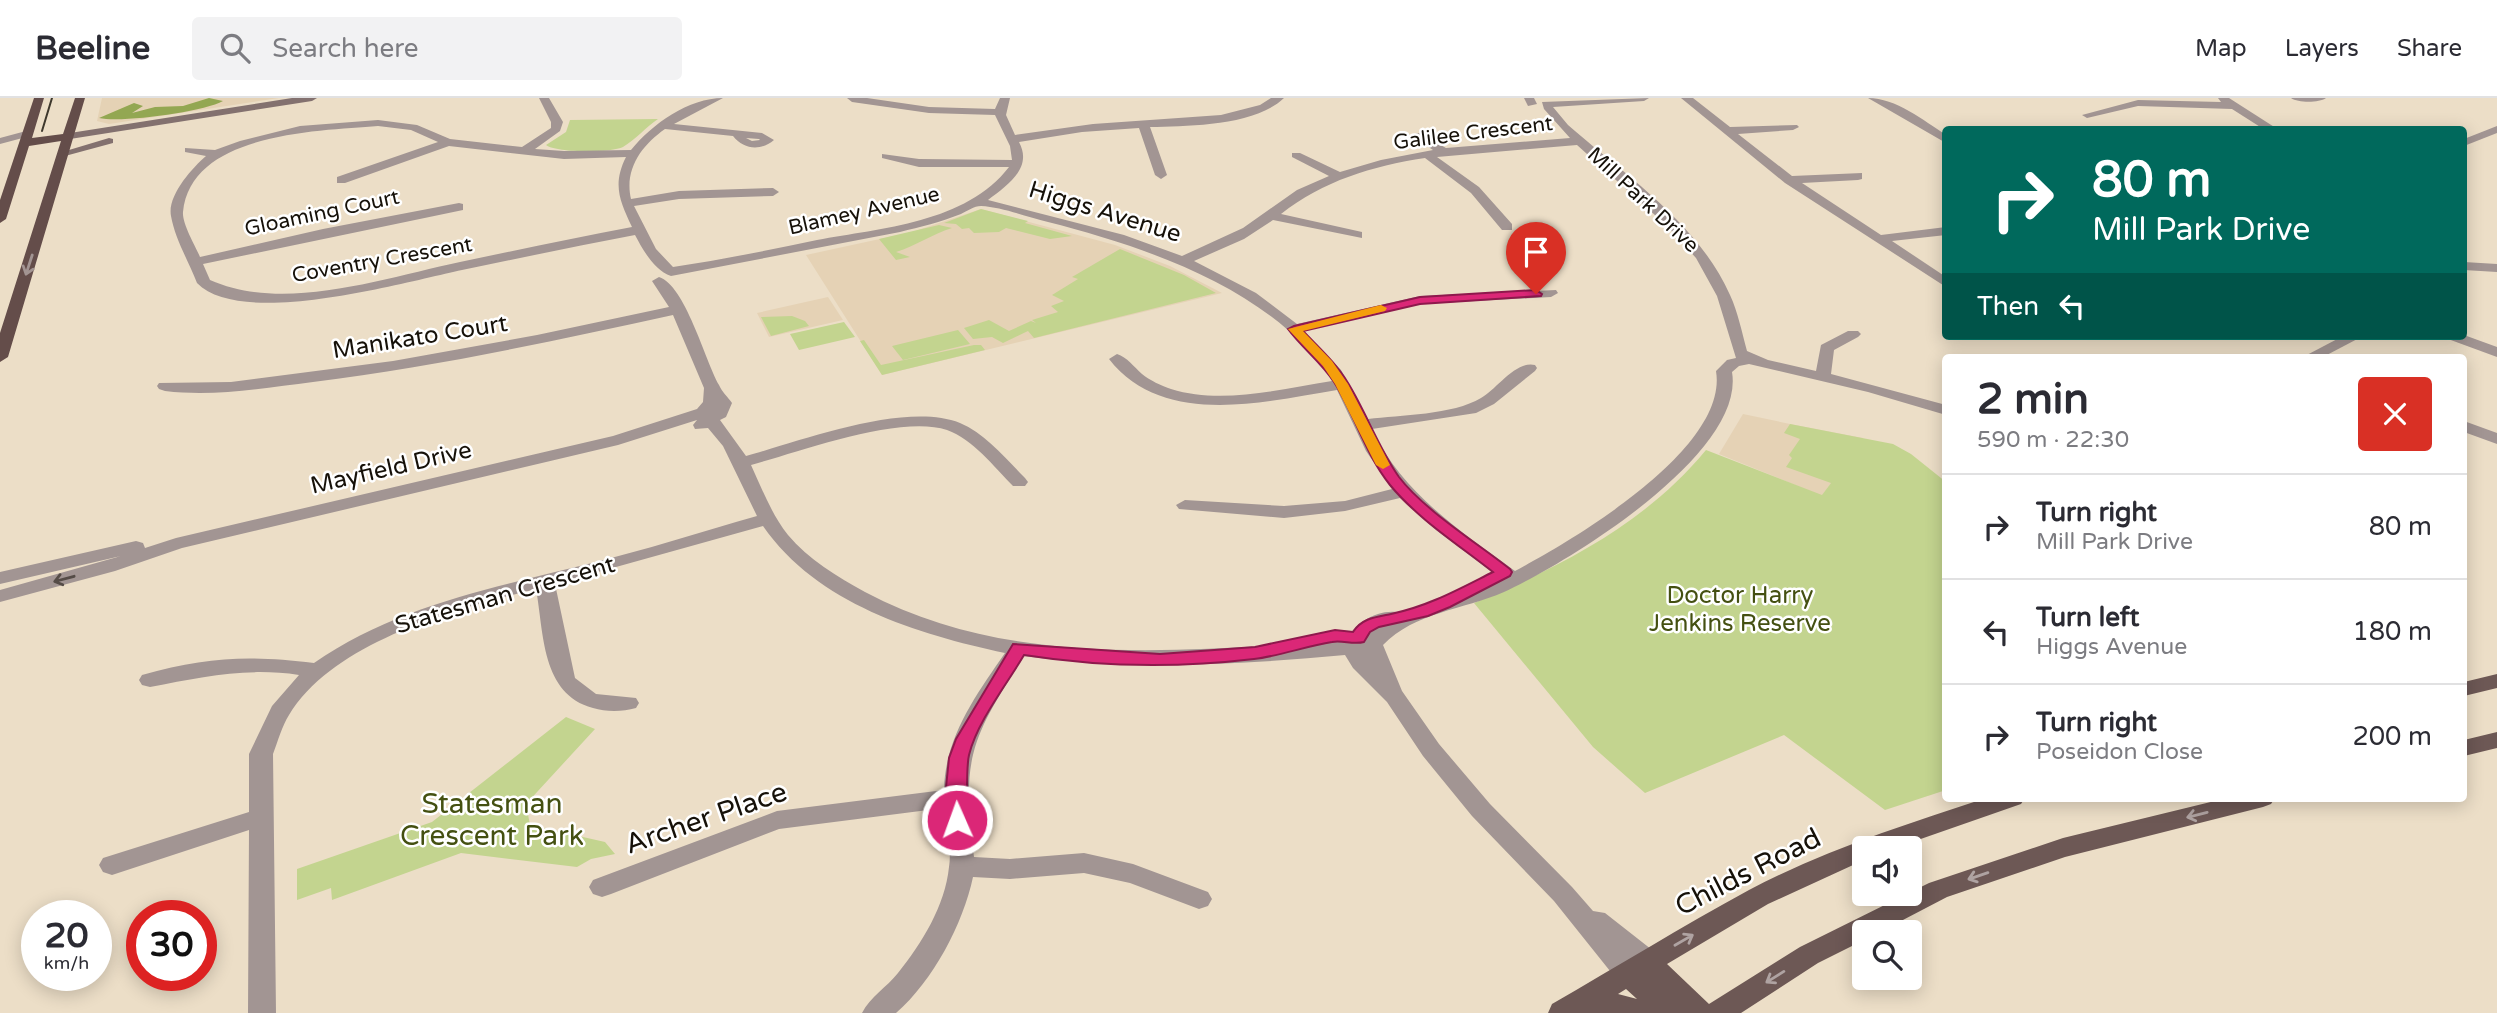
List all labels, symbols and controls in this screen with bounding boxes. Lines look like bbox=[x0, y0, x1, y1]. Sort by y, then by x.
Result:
search box bbox=[192, 17, 682, 80]
text: Beeline bbox=[35, 29, 150, 68]
icon: search bbox=[216, 29, 254, 67]
text: Search here bbox=[272, 33, 418, 64]
text: Map bbox=[2195, 34, 2247, 63]
text: Layers bbox=[2285, 34, 2359, 63]
text: Share bbox=[2397, 34, 2462, 63]
street label: Galilee Crescent bbox=[1392, 111, 1554, 155]
street label: Mill Park Drive bbox=[1582, 142, 1704, 258]
text: 80 m bbox=[2092, 151, 2211, 210]
icon: right bbox=[1977, 154, 2068, 245]
street label: Higgs Avenue bbox=[1025, 175, 1185, 249]
street label: Blamey Avenue bbox=[786, 181, 942, 241]
street label: Gloaming Court bbox=[242, 184, 402, 242]
text: Mill Park Drive bbox=[2092, 211, 2310, 249]
pin bbox=[1506, 222, 1566, 294]
street label: Coventry Crescent bbox=[290, 232, 474, 288]
icon: arrive bbox=[1517, 233, 1555, 271]
one-way arrow bbox=[21, 254, 34, 276]
icon: left bbox=[2053, 287, 2091, 325]
text: Then bbox=[1977, 291, 2039, 322]
street label: Manikato Court bbox=[330, 309, 510, 365]
text: 2 min bbox=[1977, 374, 2089, 425]
button: close bbox=[2358, 377, 2432, 451]
text: 590 m · 22:30 bbox=[1977, 426, 2129, 454]
street label: Mayfield Drive bbox=[308, 435, 474, 501]
text: Turn right bbox=[2036, 497, 2157, 528]
icon: right bbox=[1977, 508, 2015, 546]
text: 80 m bbox=[2369, 511, 2432, 542]
text: Mill Park Drive bbox=[2036, 528, 2193, 556]
street label: Statesman Crescent bbox=[392, 550, 618, 640]
one-way arrow bbox=[53, 573, 76, 586]
park label: Doctor Harry Jenkins Reserve bbox=[1649, 581, 1831, 638]
text: Turn left bbox=[2036, 602, 2139, 633]
icon: left bbox=[1977, 613, 2015, 651]
text: 180 m bbox=[2352, 616, 2432, 647]
text: Higgs Avenue bbox=[2036, 633, 2187, 661]
text: Turn right bbox=[2036, 707, 2157, 738]
icon: right bbox=[1977, 718, 2015, 756]
text: 200 m bbox=[2352, 721, 2432, 752]
text: Poseidon Close bbox=[2036, 738, 2203, 766]
street label: Archer Place bbox=[621, 774, 791, 862]
position arrow bbox=[920, 783, 994, 857]
park label: Statesman Crescent Park bbox=[400, 787, 584, 853]
one-way arrow bbox=[2186, 808, 2209, 822]
street label: Childs Road bbox=[1669, 821, 1827, 923]
map controls bbox=[1852, 836, 1922, 990]
button: sound bbox=[1852, 836, 1922, 906]
one-way arrow bbox=[1968, 871, 1990, 884]
speed limit sign: 30 bbox=[126, 900, 217, 991]
text: 20 bbox=[45, 915, 88, 957]
button: search bbox=[1852, 920, 1922, 990]
one-way arrow bbox=[1673, 933, 1693, 947]
text: km/h bbox=[44, 952, 89, 974]
one-way arrow bbox=[1766, 969, 1785, 984]

